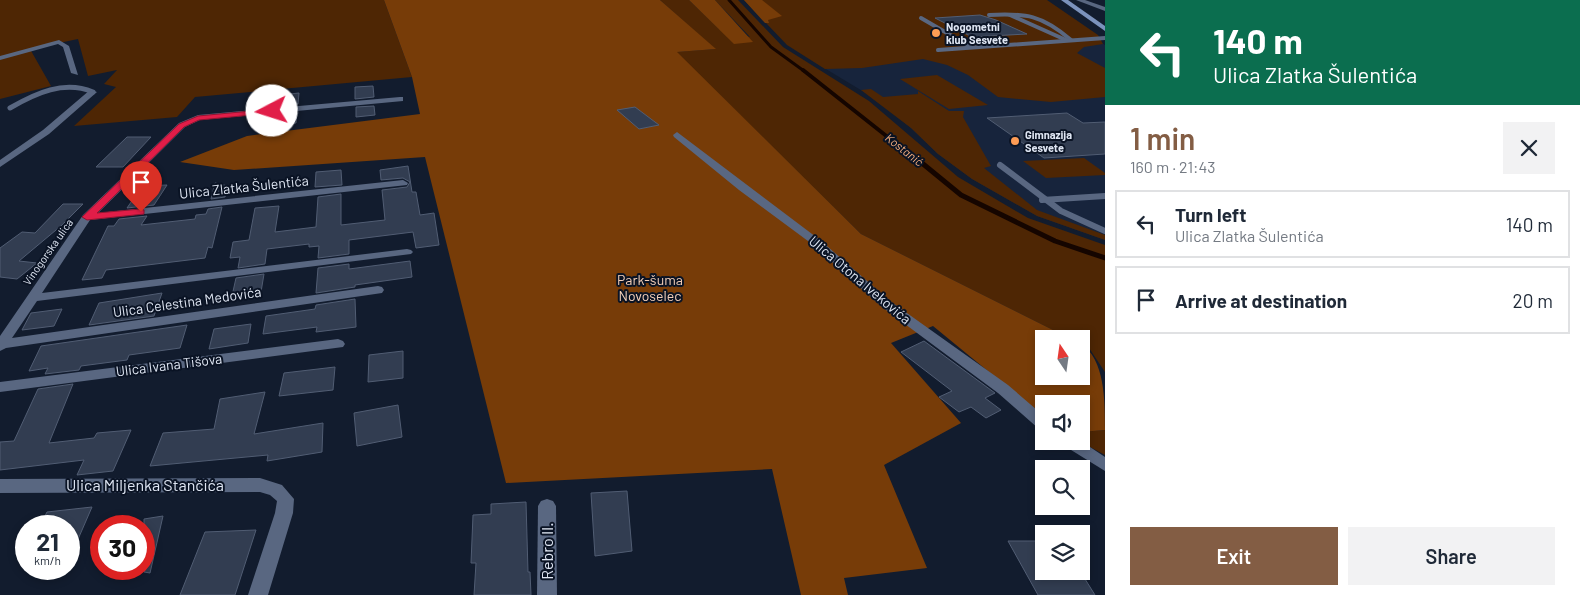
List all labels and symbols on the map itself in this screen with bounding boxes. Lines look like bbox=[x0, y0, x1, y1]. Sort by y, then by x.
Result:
place label: Nogometni klub Sesvete bbox=[946, 20, 1008, 46]
marker: Nogometni klub Sesvete bbox=[930, 27, 942, 39]
position arrow bbox=[245, 84, 297, 136]
place label: Gimnazija Sesvete bbox=[1025, 128, 1072, 154]
water label: Kostanić bbox=[883, 130, 927, 168]
marker: Gimnazija Sesvete bbox=[1009, 135, 1021, 147]
pin bbox=[120, 161, 162, 212]
street label: Ulica Zlatka Šulentića bbox=[178, 171, 310, 202]
street label: Vinogorska ulica bbox=[20, 216, 75, 287]
street label: Ulica Otona Ivekovića bbox=[806, 232, 915, 327]
park label: Park-šuma Novoselec bbox=[617, 271, 683, 304]
street label: Ulica Celestina Medovića bbox=[112, 283, 262, 320]
north arrow bbox=[1035, 330, 1090, 385]
street label: Ulica Ivana Tišova bbox=[115, 350, 223, 379]
street label: Ulica Miljenka Stančića bbox=[66, 475, 224, 494]
speed limit sign: 30 bbox=[90, 515, 155, 580]
street label: Rebro II. bbox=[537, 522, 556, 580]

